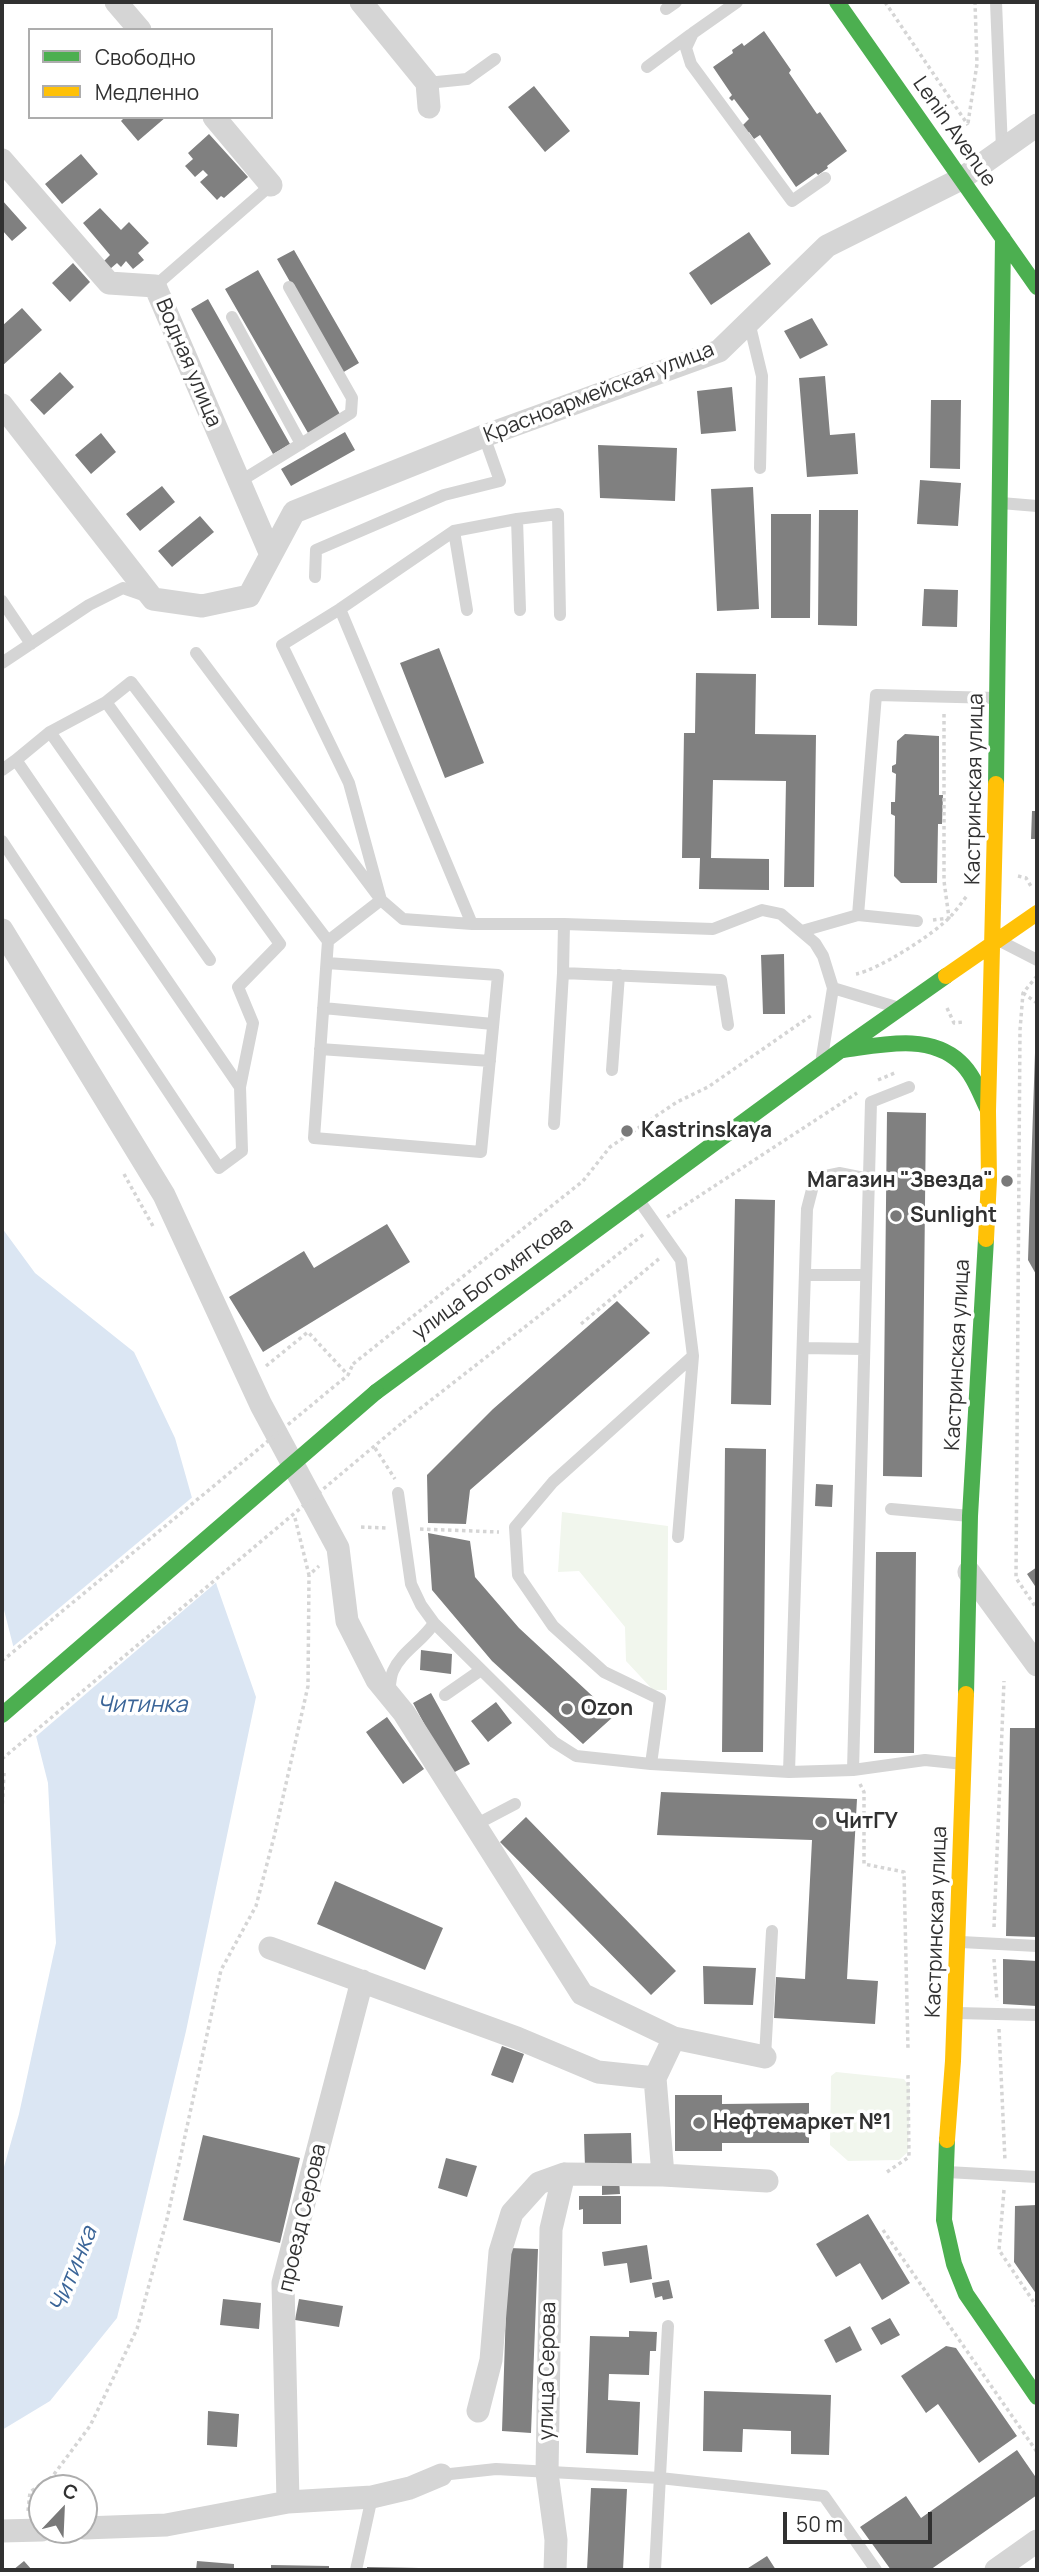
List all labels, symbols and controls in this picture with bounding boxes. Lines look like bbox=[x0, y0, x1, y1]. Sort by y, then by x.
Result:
legend bbox=[28, 28, 273, 119]
text: Свободно bbox=[95, 43, 196, 71]
street label: Lenin Avenue bbox=[907, 72, 1001, 192]
text: Медленно bbox=[95, 78, 199, 106]
street label: Водная улица bbox=[150, 295, 226, 431]
street label: Красноармейская улица bbox=[480, 337, 718, 449]
street label: Кастринская улица bbox=[961, 693, 989, 885]
place label: Kastrinskaya bbox=[641, 1118, 772, 1144]
marker: Kastrinskaya bbox=[619, 1123, 635, 1139]
place label: Магазин "Звезда" bbox=[807, 1168, 993, 1194]
marker: Магазин "Звезда" bbox=[999, 1173, 1015, 1189]
place label: Sunlight bbox=[910, 1203, 997, 1229]
marker: Sunlight bbox=[888, 1208, 904, 1224]
street label: улица Богомягкова bbox=[408, 1212, 578, 1346]
street label: Кастринская улица bbox=[940, 1259, 976, 1451]
water label: Читинка bbox=[97, 1692, 187, 1720]
place label: Ozon bbox=[581, 1696, 633, 1722]
marker: Ozon bbox=[559, 1701, 575, 1717]
place label: ЧитГУ bbox=[835, 1809, 898, 1835]
marker: ЧитГУ bbox=[813, 1814, 829, 1830]
street label: Кастринская улица bbox=[921, 1826, 953, 2018]
place label: Нефтемаркет №1 bbox=[713, 2110, 892, 2136]
marker: Нефтемаркет №1 bbox=[691, 2115, 707, 2131]
street label: проезд Серова bbox=[274, 2142, 332, 2294]
water label: Читинка bbox=[44, 2223, 104, 2317]
street label: улица Серова bbox=[534, 2301, 562, 2441]
north arrow bbox=[28, 2474, 98, 2544]
text: С bbox=[59, 2477, 82, 2506]
scale bar bbox=[787, 2498, 936, 2542]
text: 50 m bbox=[796, 2510, 843, 2538]

